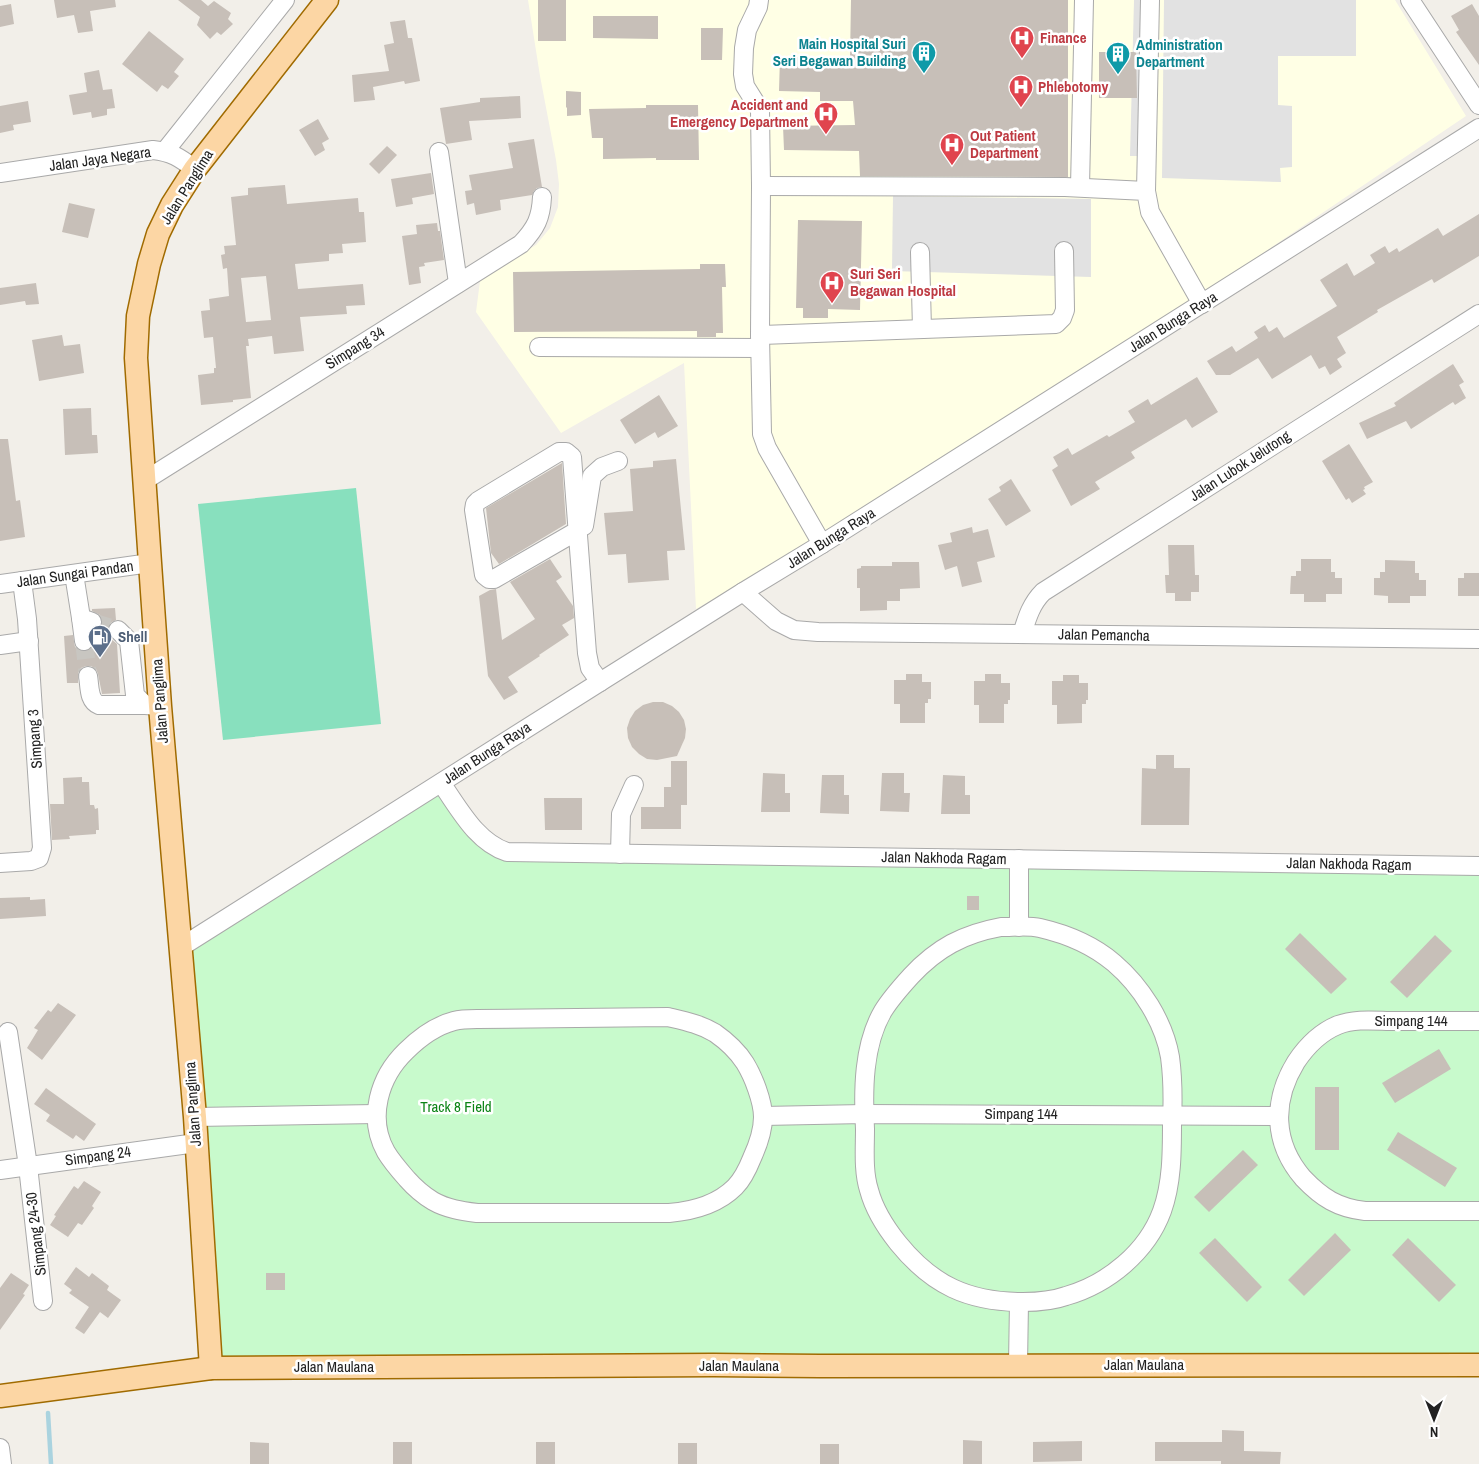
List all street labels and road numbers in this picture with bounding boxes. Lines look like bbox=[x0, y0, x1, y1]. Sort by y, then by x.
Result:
street label: Jalan Jaya Negara bbox=[48, 141, 152, 176]
street label: Jalan Panglima bbox=[155, 145, 218, 228]
street label: Jalan Bunga Raya bbox=[1125, 286, 1221, 357]
street label: Simpang 34 bbox=[321, 321, 389, 374]
street label: Jalan Lubok Jelutong bbox=[1185, 425, 1294, 506]
street label: Jalan Bunga Raya bbox=[783, 502, 879, 573]
street label: Jalan Sungai Pandan bbox=[15, 555, 135, 592]
street label: Jalan Pemancha bbox=[1058, 623, 1150, 646]
street label: Jalan Panglima bbox=[146, 658, 173, 744]
street label: Simpang 3 bbox=[22, 708, 47, 769]
street label: Jalan Bunga Raya bbox=[439, 716, 535, 789]
street label: Jalan Nakhoda Ragam bbox=[881, 846, 1007, 869]
street label: Jalan Nakhoda Ragam bbox=[1286, 852, 1412, 875]
street label: Simpang 144 bbox=[1374, 1010, 1448, 1031]
street label: Jalan Panglima bbox=[179, 1061, 206, 1147]
street label: Simpang 144 bbox=[984, 1103, 1058, 1124]
street label: Simpang 24 bbox=[64, 1140, 132, 1171]
street label: Simpang 24-30 bbox=[20, 1191, 51, 1277]
street label: Jalan Maulana bbox=[1104, 1354, 1184, 1375]
street label: Jalan Maulana bbox=[699, 1355, 779, 1376]
street label: Jalan Maulana bbox=[294, 1356, 374, 1377]

